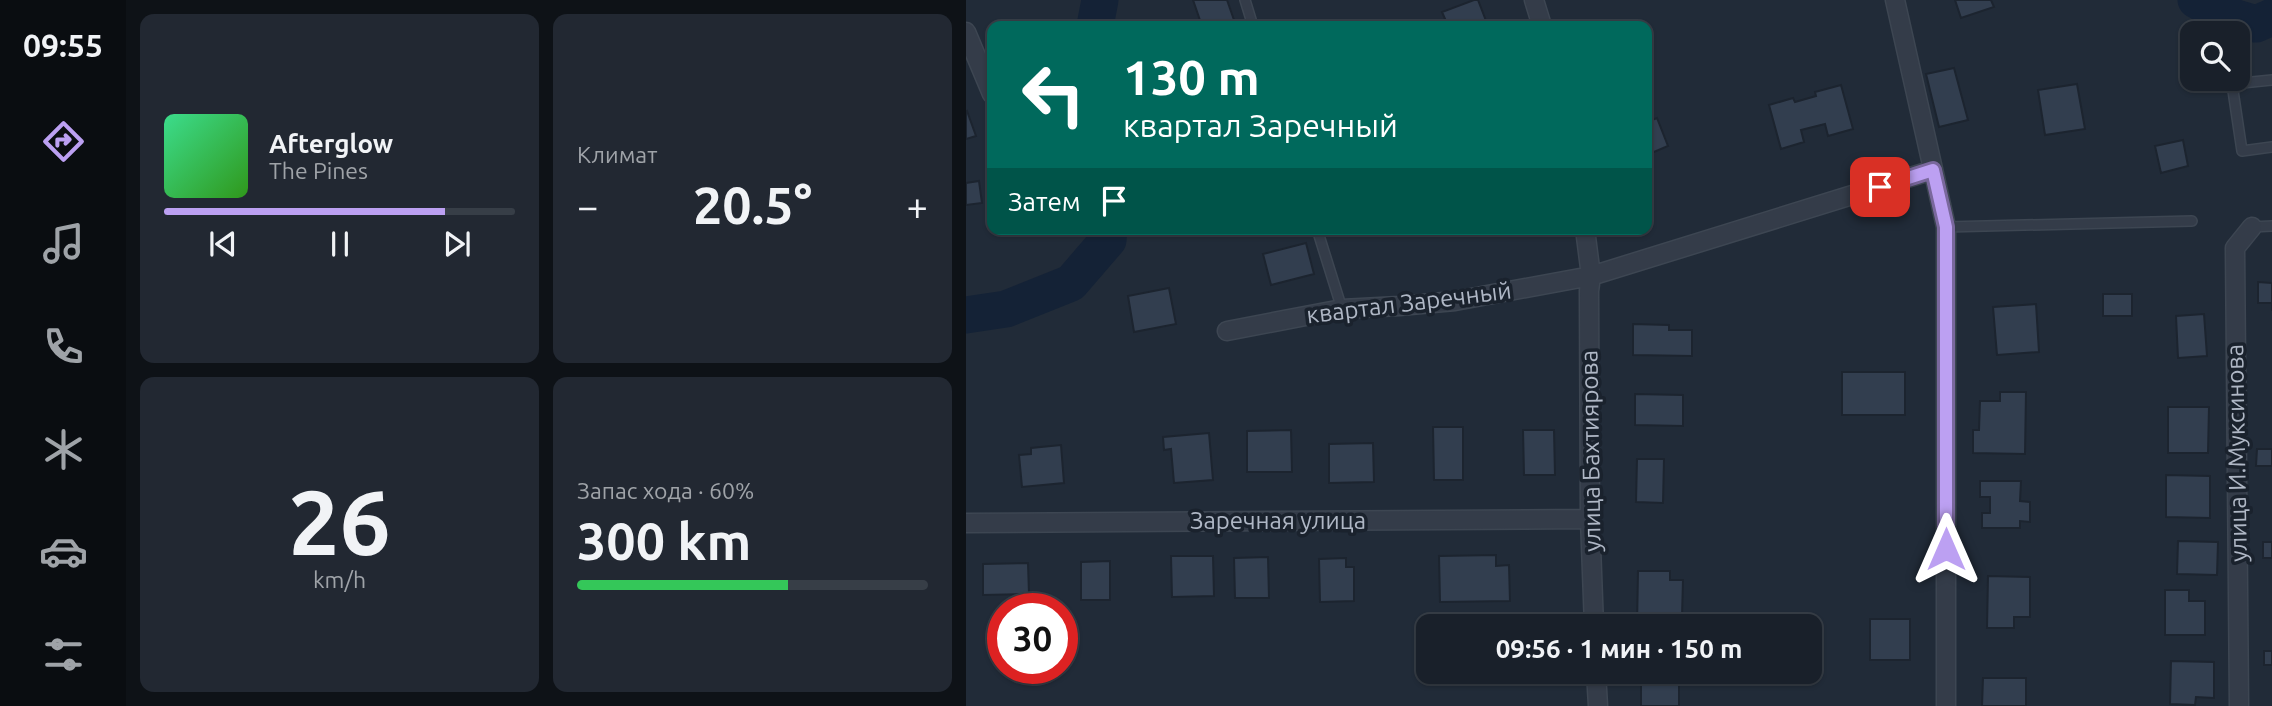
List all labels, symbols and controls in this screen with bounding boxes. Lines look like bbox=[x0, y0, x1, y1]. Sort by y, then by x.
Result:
map controls bbox=[2180, 21, 2250, 91]
button: search bbox=[2180, 21, 2250, 91]
text: 09:55 bbox=[23, 27, 103, 63]
icon: left bbox=[1008, 49, 1099, 140]
text: 130 m bbox=[1123, 49, 1260, 104]
text: квартал Заречный bbox=[1123, 107, 1398, 143]
icon: directions bbox=[39, 117, 88, 166]
text: Afterglow bbox=[269, 129, 393, 158]
text: Климат bbox=[577, 142, 657, 167]
pin bbox=[1850, 157, 1910, 217]
text: The Pines bbox=[269, 158, 368, 183]
icon: arrive bbox=[1861, 168, 1899, 206]
text: 20.5° bbox=[693, 176, 812, 234]
icon: arrive bbox=[1095, 182, 1133, 220]
text: − bbox=[577, 185, 598, 227]
text: + bbox=[907, 185, 928, 227]
text: Затем bbox=[1008, 187, 1081, 216]
icon: music bbox=[39, 219, 88, 268]
icon: previous bbox=[204, 225, 242, 263]
icon: pause bbox=[321, 225, 359, 263]
icon: next bbox=[438, 225, 476, 263]
street label: квартал Заречный bbox=[1305, 277, 1513, 328]
icon: phone bbox=[39, 322, 88, 371]
street label: улица И.Муксинова bbox=[2221, 344, 2252, 562]
street label: улица Бахтиярова bbox=[1575, 350, 1606, 552]
icon: climate bbox=[39, 425, 88, 474]
text: 26 bbox=[288, 470, 391, 572]
text: Запас хода · 60% bbox=[577, 478, 754, 503]
street label: Заречная улица bbox=[1190, 507, 1366, 534]
text: 300 km bbox=[577, 512, 751, 570]
position arrow bbox=[1909, 512, 1983, 586]
icon: car bbox=[39, 527, 88, 576]
text: km/h bbox=[313, 567, 366, 592]
speed limit sign: 30 bbox=[987, 593, 1078, 684]
icon: filters bbox=[39, 630, 88, 679]
text: 09:56 · 1 мин · 150 m bbox=[1496, 634, 1742, 663]

